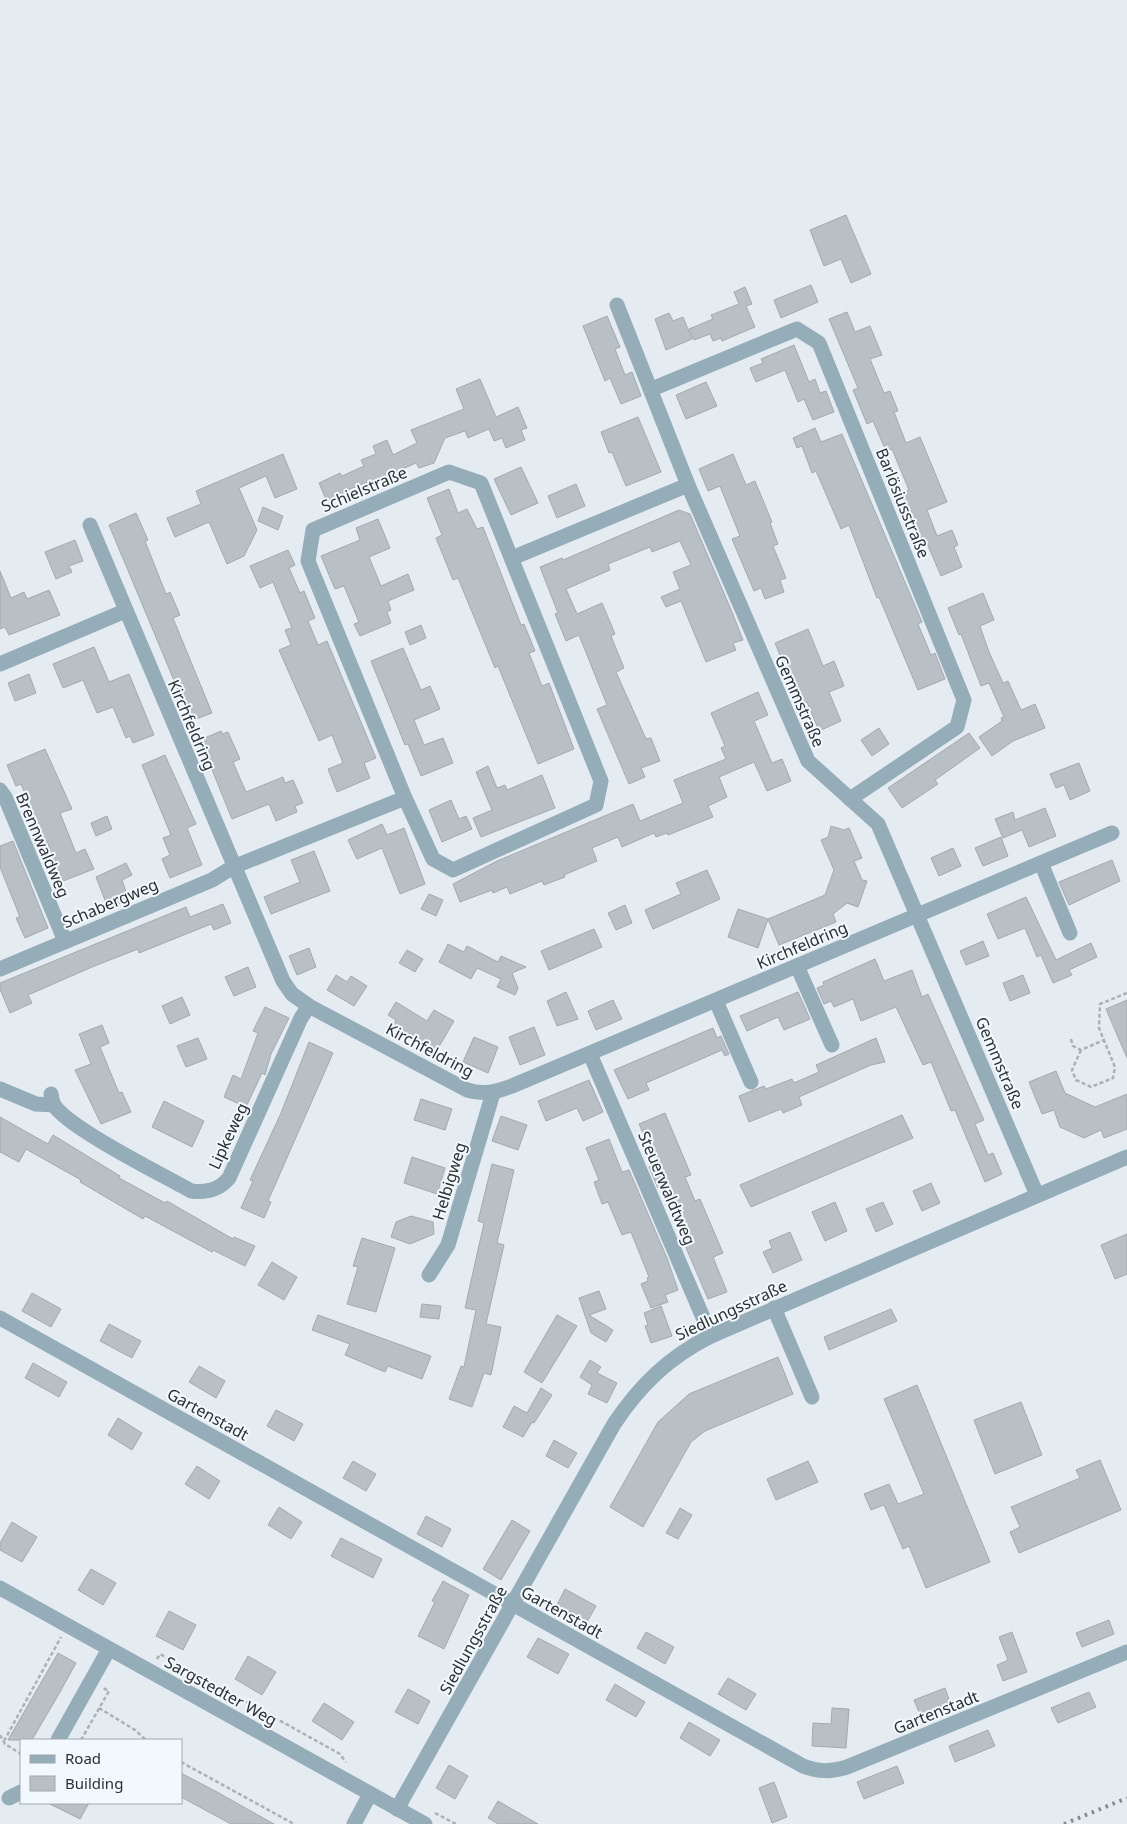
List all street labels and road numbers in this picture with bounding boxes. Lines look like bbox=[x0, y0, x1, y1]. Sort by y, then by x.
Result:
street label: Barlösiusstraße bbox=[871, 445, 935, 561]
street label: Schielstraße bbox=[318, 461, 410, 517]
street label: Gemmstraße bbox=[770, 652, 830, 750]
street label: Kirchfeldring bbox=[163, 676, 221, 774]
street label: Brennwaldweg bbox=[11, 789, 75, 901]
street label: Schabergweg bbox=[59, 873, 161, 933]
street label: Kirchfeldring bbox=[753, 916, 851, 974]
street label: Gemmstraße bbox=[971, 1013, 1029, 1113]
street label: Kirchfeldring bbox=[382, 1018, 478, 1082]
street label: Lipkeweg bbox=[203, 1099, 253, 1173]
street label: Steuerwaldtweg bbox=[633, 1128, 701, 1248]
street label: Helbigweg bbox=[427, 1139, 471, 1223]
street label: Siedlungsstraße bbox=[672, 1274, 790, 1346]
street label: Gartenstadt bbox=[163, 1383, 253, 1446]
street label: Gartenstadt bbox=[517, 1581, 607, 1644]
street label: Siedlungsstraße bbox=[434, 1582, 512, 1698]
street label: Sargstedter Weg bbox=[161, 1651, 281, 1731]
street label: Gartenstadt bbox=[890, 1685, 982, 1739]

